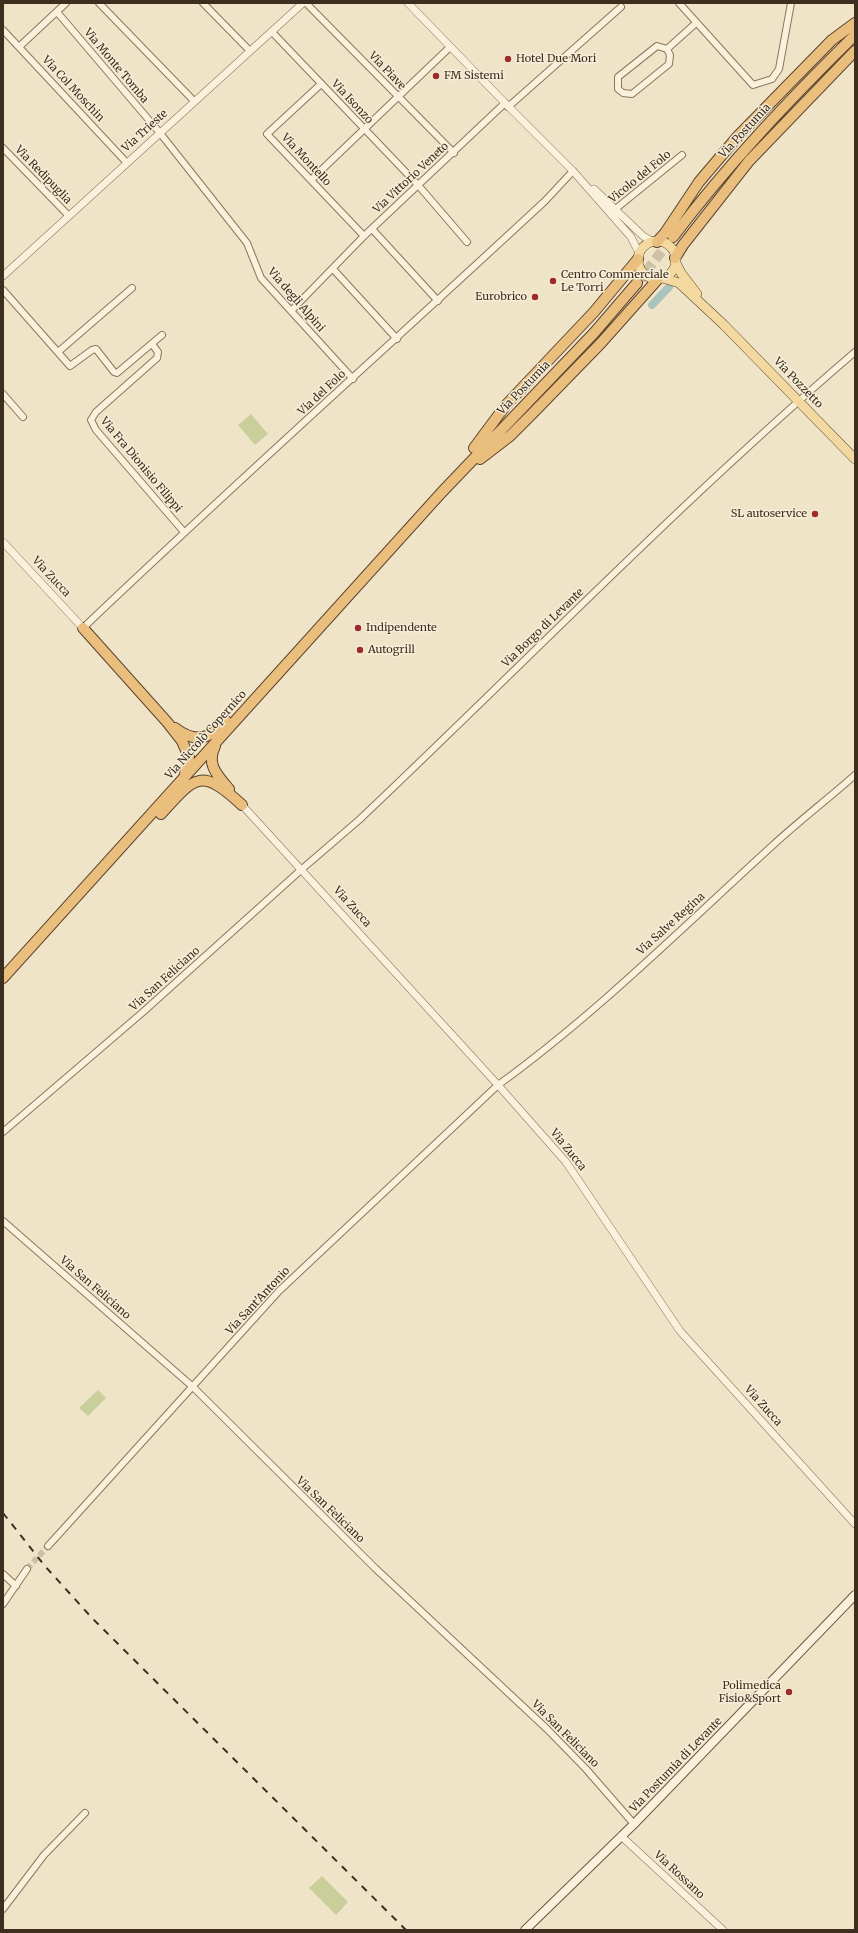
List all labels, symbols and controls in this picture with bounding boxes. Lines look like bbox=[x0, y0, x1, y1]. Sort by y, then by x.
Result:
street label: Via Monte Tomba bbox=[81, 26, 151, 106]
street label: Via Piave bbox=[366, 49, 408, 93]
place label: Hotel Due Mori bbox=[516, 52, 596, 66]
street label: Via Col Moschin bbox=[39, 53, 107, 125]
marker: Hotel Due Mori bbox=[503, 54, 513, 64]
place label: FM Sistemi bbox=[444, 69, 504, 83]
marker: FM Sistemi bbox=[431, 71, 441, 81]
street label: Via Isonzo bbox=[329, 77, 375, 127]
street label: Via Postumia bbox=[716, 101, 774, 161]
street label: Via Trieste bbox=[120, 107, 170, 155]
street label: Via Montello bbox=[278, 131, 334, 189]
street label: Via Vittorio Veneto bbox=[371, 140, 451, 216]
street label: Via Redipuglia bbox=[12, 143, 74, 207]
street label: Vicolo del Folo bbox=[606, 148, 674, 206]
street label: Via degli Alpini bbox=[265, 265, 327, 335]
place label: Centro Commerciale Le Torri bbox=[561, 268, 669, 294]
marker: Centro Commerciale Le Torri bbox=[548, 276, 558, 286]
place label: Eurobrico bbox=[475, 290, 527, 304]
marker: Eurobrico bbox=[530, 292, 540, 302]
street label: Via Pozzetto bbox=[771, 355, 825, 411]
street label: Via Postumia bbox=[495, 358, 553, 418]
street label: Via del Folo bbox=[295, 368, 349, 418]
street label: Via Fra Dionisio Filippi bbox=[97, 415, 185, 515]
place label: SL autoservice bbox=[731, 507, 807, 521]
marker: SL autoservice bbox=[810, 509, 820, 519]
street label: Via Zucca bbox=[29, 554, 73, 600]
street label: Via Borgo di Levante bbox=[499, 586, 587, 670]
place label: Indipendente bbox=[366, 621, 437, 635]
marker: Indipendente bbox=[353, 623, 363, 633]
place label: Autogrill bbox=[368, 643, 415, 657]
marker: Autogrill bbox=[355, 645, 365, 655]
street label: Via Niccolò Copernico bbox=[163, 688, 249, 782]
street label: Via Zucca bbox=[330, 884, 374, 930]
street label: Via Salve Regina bbox=[634, 890, 708, 958]
street label: Via San Feliciano bbox=[127, 944, 203, 1014]
street label: Via Zucca bbox=[547, 1126, 589, 1174]
street label: Via San Feliciano bbox=[57, 1254, 133, 1322]
street label: Via Sant'Antonio bbox=[223, 1264, 293, 1338]
street label: Via Zucca bbox=[741, 1383, 785, 1429]
street label: Via San Feliciano bbox=[293, 1474, 367, 1546]
place label: Polimedica Fisio&Sport bbox=[719, 1679, 781, 1705]
marker: Polimedica Fisio&Sport bbox=[784, 1687, 794, 1697]
street label: Via San Feliciano bbox=[529, 1698, 601, 1770]
street label: Via Postumia di Levante bbox=[627, 1715, 725, 1815]
street label: Via Rossano bbox=[651, 1848, 707, 1902]

